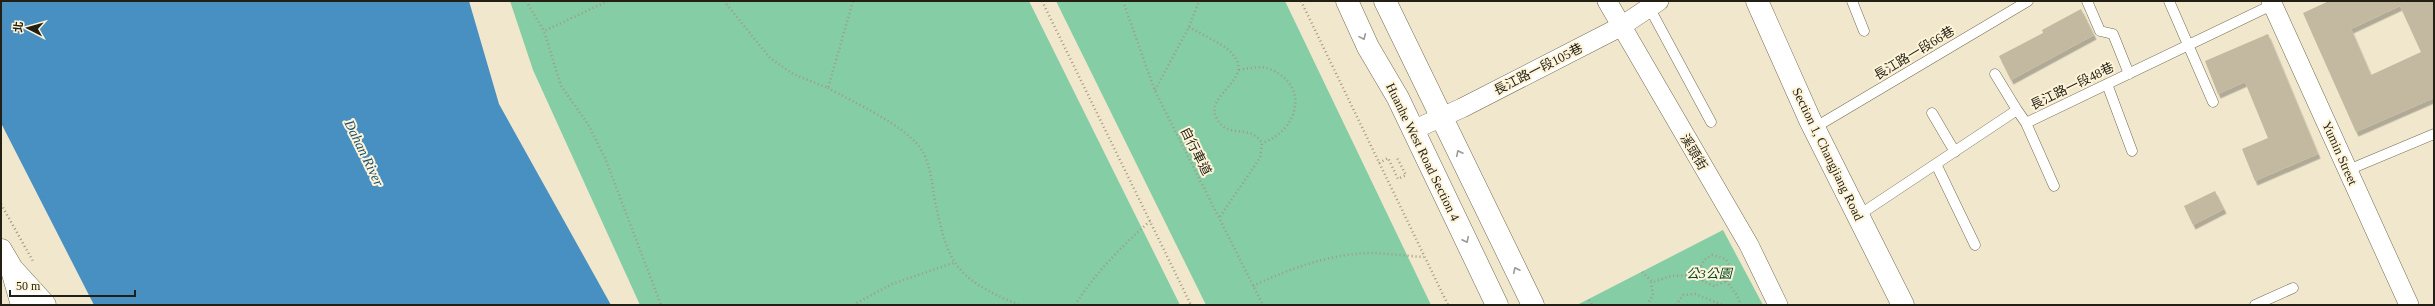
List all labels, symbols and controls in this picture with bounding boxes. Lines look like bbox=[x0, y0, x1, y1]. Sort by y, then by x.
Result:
north arrow bbox=[8, 8, 48, 48]
text: 北 bbox=[12, 21, 25, 33]
street label: 長江路一段66巷 bbox=[1871, 23, 1957, 83]
one-way arrow bbox=[1358, 32, 1366, 40]
street label: 長江路一段105巷 bbox=[1491, 40, 1585, 98]
street label: 長江路一段48巷 bbox=[2028, 59, 2116, 113]
street label: Huanhe West Road Section 4 bbox=[1383, 80, 1463, 224]
street label: Section 1, Changjiang Road bbox=[1789, 85, 1867, 223]
water label: Dahan River bbox=[341, 116, 387, 189]
street label: Yumin Street bbox=[2319, 119, 2361, 188]
street label: 自行車道 bbox=[1178, 124, 1214, 178]
street label: 溪頭街 bbox=[1678, 131, 1710, 173]
one-way arrow bbox=[1456, 150, 1464, 157]
one-way arrow bbox=[1461, 236, 1468, 243]
park label: 公3公園 bbox=[1686, 266, 1734, 281]
one-way arrow bbox=[1513, 267, 1521, 274]
scale bar bbox=[10, 272, 135, 298]
text: 50 m bbox=[16, 279, 41, 293]

